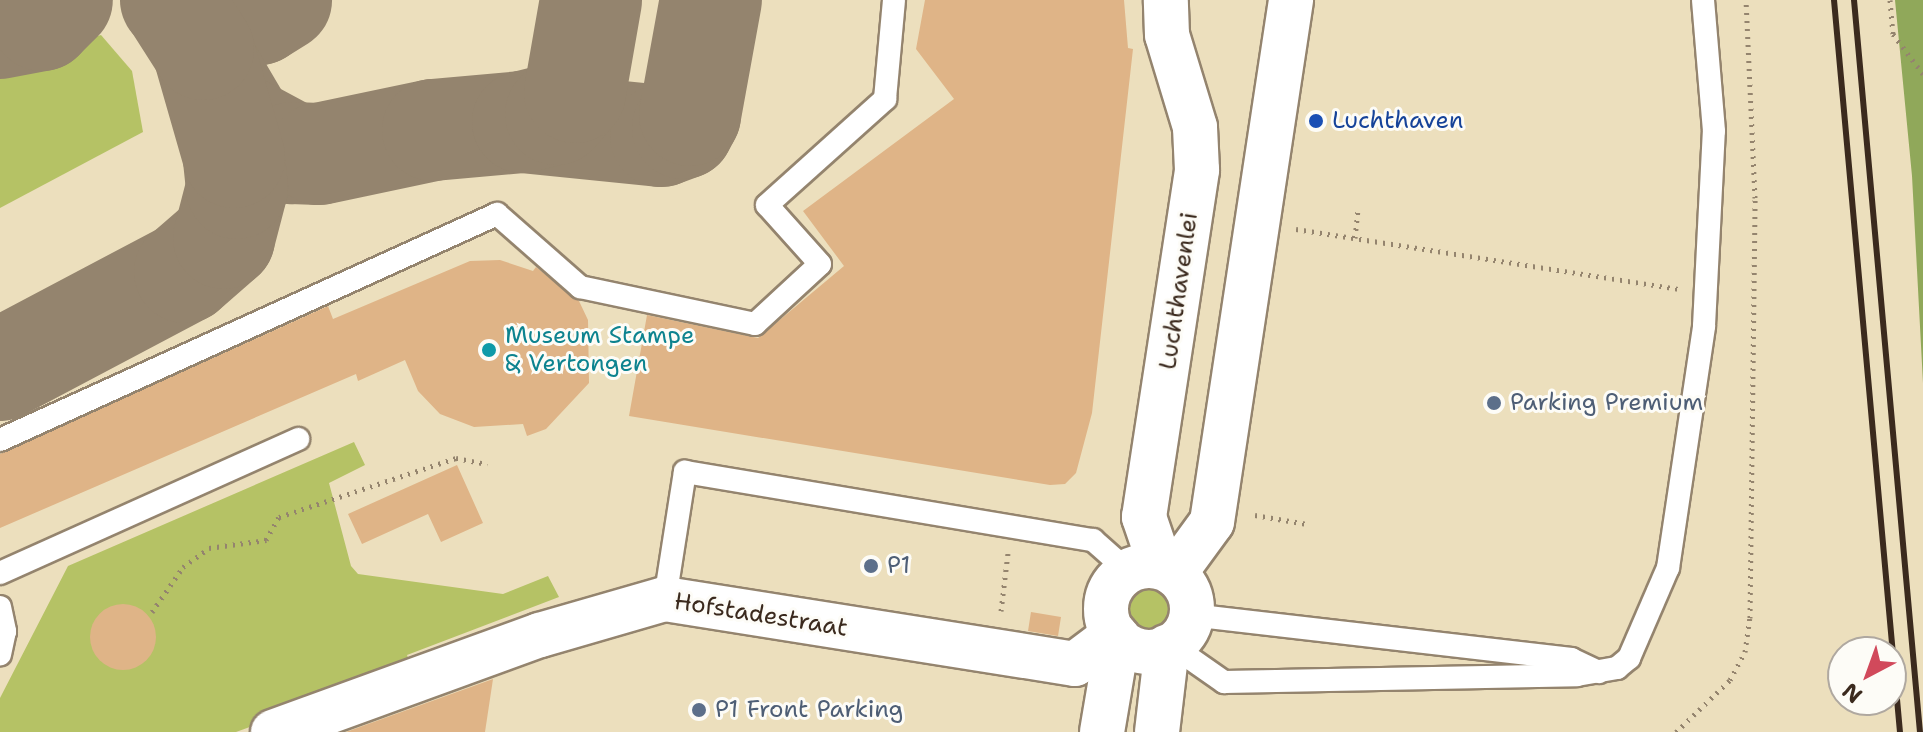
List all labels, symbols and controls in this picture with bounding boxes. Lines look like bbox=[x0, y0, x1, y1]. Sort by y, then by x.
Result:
place label: Luchthaven bbox=[1332, 107, 1464, 135]
marker: Luchthaven bbox=[1307, 112, 1325, 130]
street label: Luchthavenlei bbox=[1154, 210, 1204, 372]
place label: Museum Stampe & Vertongen bbox=[505, 322, 695, 378]
marker: Museum Stampe & Vertongen bbox=[480, 341, 498, 359]
place label: Parking Premium bbox=[1510, 389, 1703, 417]
marker: Parking Premium bbox=[1485, 394, 1503, 412]
place label: P1 bbox=[887, 552, 910, 580]
marker: P1 bbox=[862, 557, 880, 575]
street label: Hofstadestraat bbox=[672, 587, 850, 643]
north arrow bbox=[1827, 636, 1907, 716]
text: N bbox=[1836, 676, 1868, 710]
place label: P1 Front Parking bbox=[715, 696, 903, 724]
marker: P1 Front Parking bbox=[690, 701, 708, 719]

